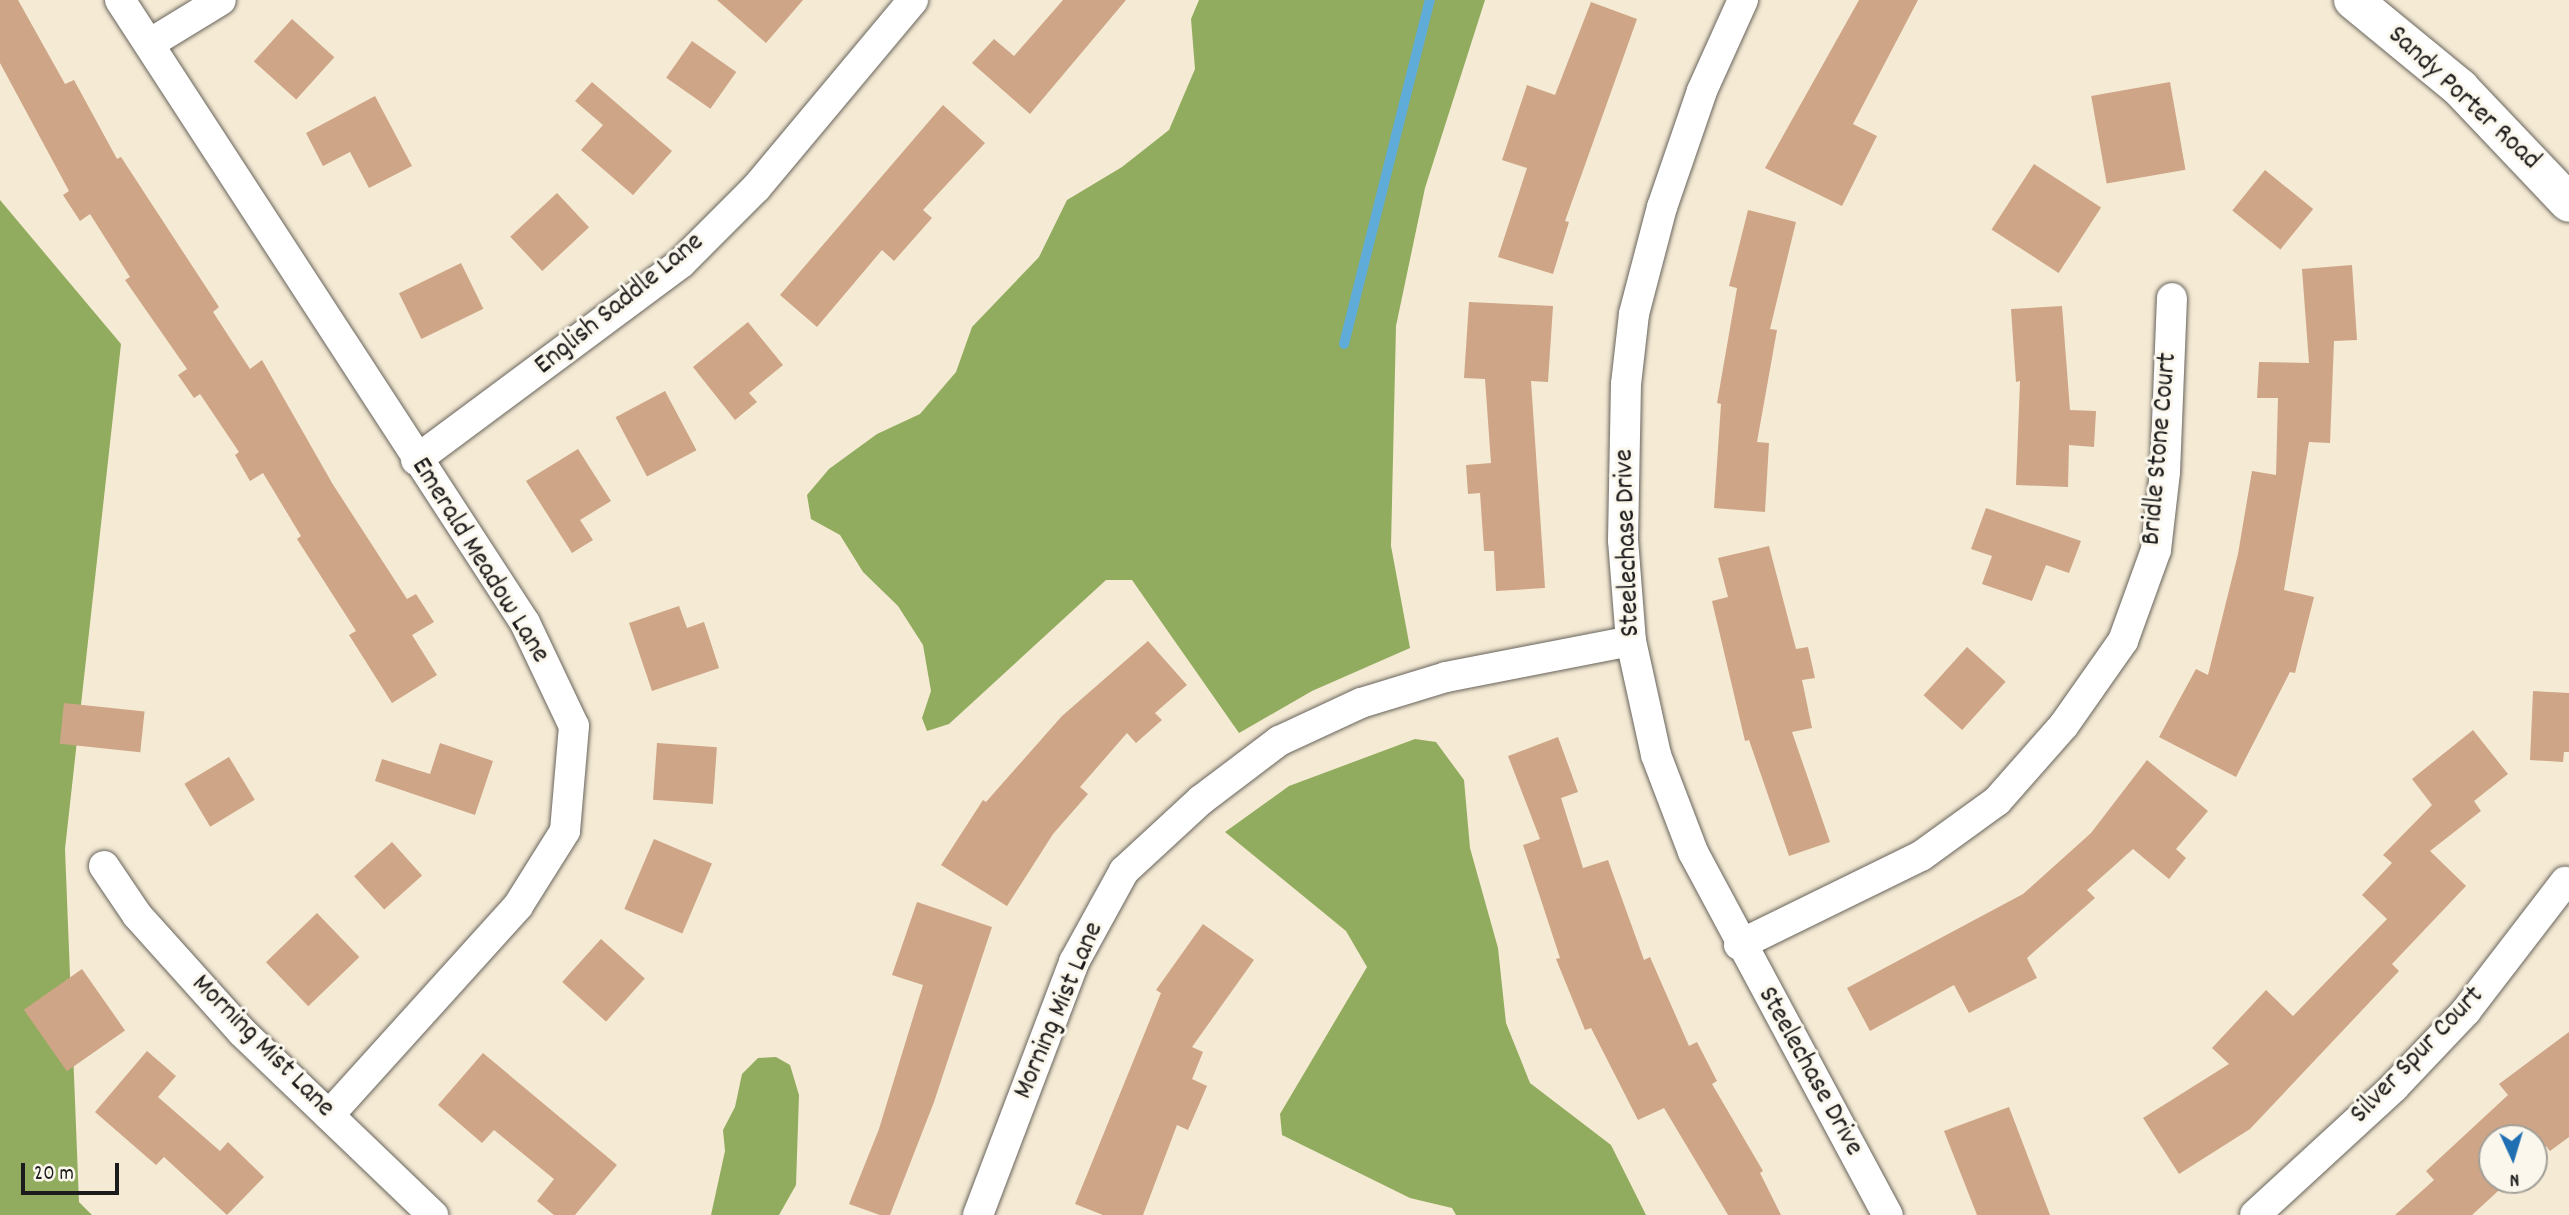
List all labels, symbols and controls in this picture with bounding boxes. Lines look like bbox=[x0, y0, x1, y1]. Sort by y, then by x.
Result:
street label: Sandy Porter Road bbox=[2380, 20, 2546, 178]
street label: English Saddle Lane bbox=[529, 227, 711, 383]
street label: Bridle Stone Court bbox=[2136, 351, 2186, 547]
street label: Steelechase Drive bbox=[1609, 448, 1649, 638]
street label: Emerald Meadow Lane bbox=[402, 452, 556, 670]
street label: Morning Mist Lane bbox=[1008, 918, 1112, 1104]
street label: Morning Mist Lane bbox=[183, 968, 341, 1126]
street label: Silver Spur Court bbox=[2344, 980, 2492, 1132]
street label: Steelechase Drive bbox=[1749, 982, 1869, 1162]
north arrow bbox=[2478, 1124, 2548, 1194]
scale bar bbox=[24, 1148, 122, 1192]
text: 20 m bbox=[34, 1160, 74, 1190]
text: N bbox=[2509, 1165, 2520, 1192]

